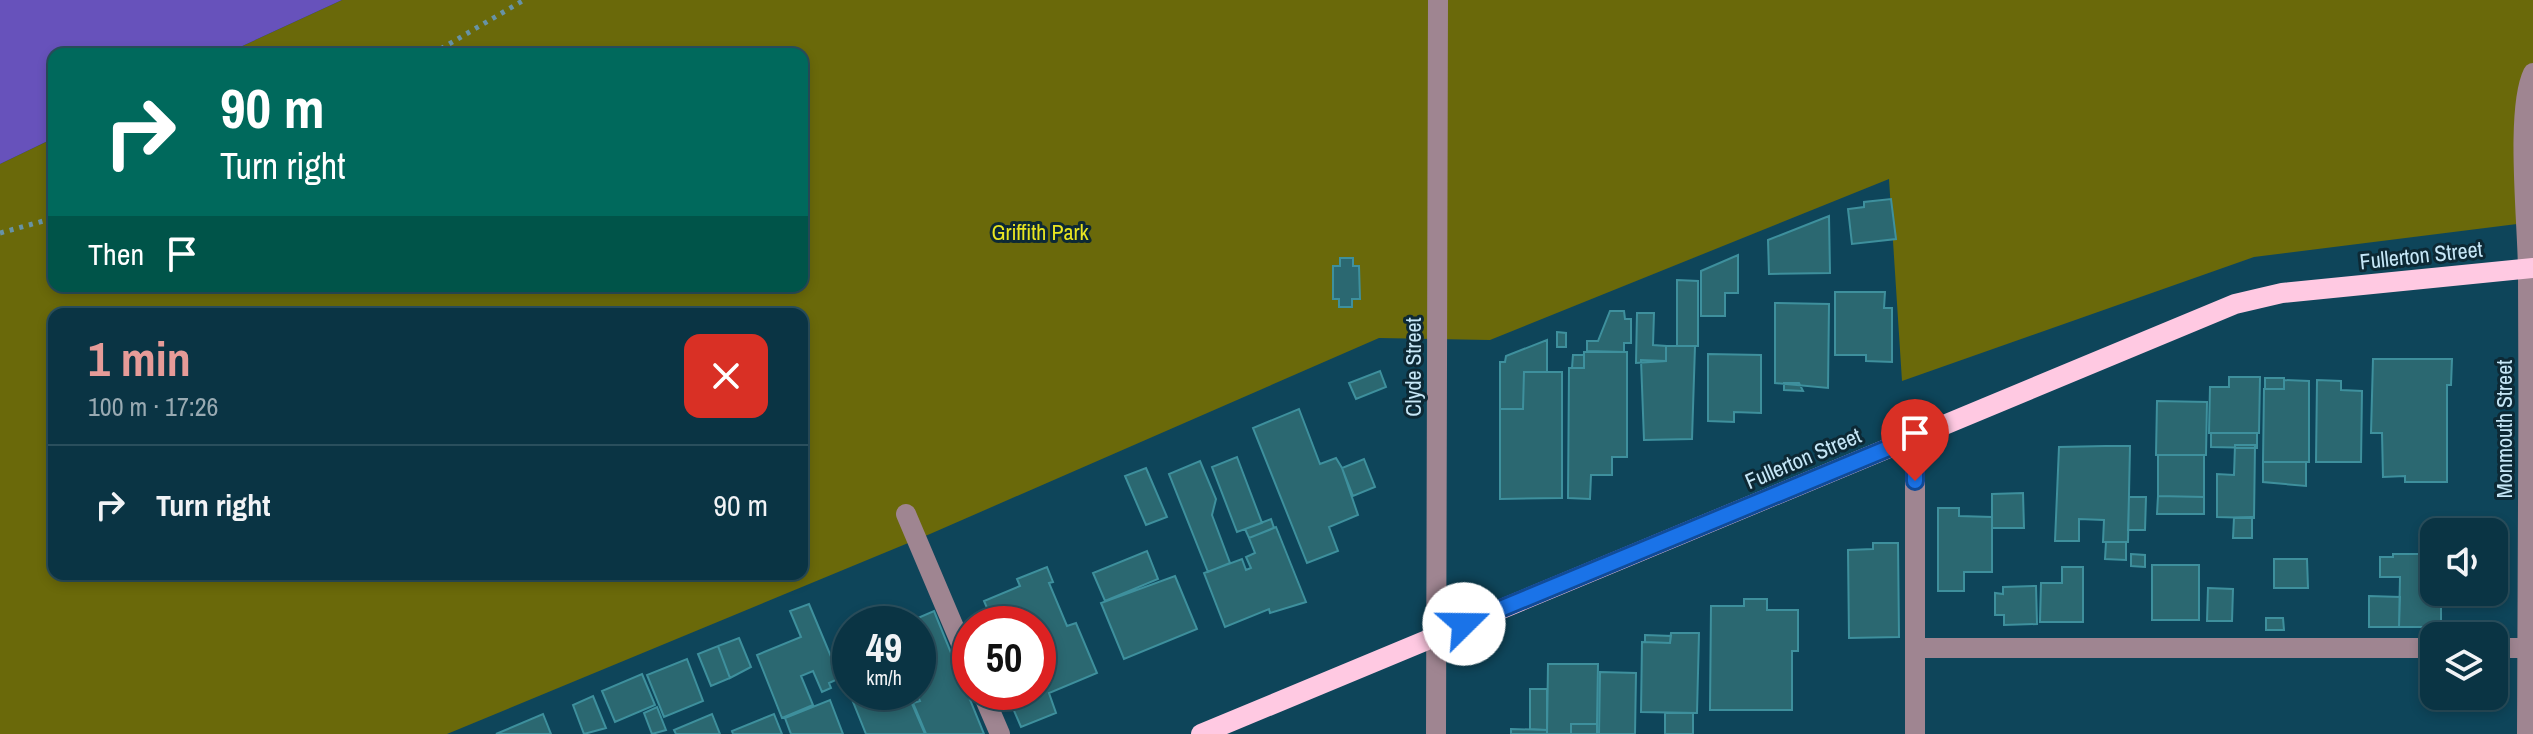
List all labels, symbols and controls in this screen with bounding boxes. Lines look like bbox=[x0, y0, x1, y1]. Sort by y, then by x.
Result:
text: 90 m bbox=[220, 70, 325, 145]
icon: right bbox=[88, 80, 192, 184]
text: Turn right bbox=[220, 142, 345, 190]
park label: Griffith Park bbox=[992, 217, 1089, 247]
icon: arrive bbox=[160, 232, 204, 276]
text: Then bbox=[88, 234, 144, 274]
street label: Fullerton Street bbox=[2358, 234, 2484, 276]
street label: Clyde Street bbox=[1398, 317, 1428, 417]
text: 1 min bbox=[88, 326, 191, 391]
button: close bbox=[684, 334, 768, 418]
street label: Monmouth Street bbox=[2489, 360, 2519, 498]
text: 100 m · 17:26 bbox=[88, 389, 218, 424]
pin bbox=[1881, 399, 1949, 481]
icon: arrive bbox=[1893, 411, 1937, 455]
street label: Fullerton Street bbox=[1740, 420, 1866, 496]
icon: right bbox=[88, 483, 132, 527]
text: Turn right bbox=[156, 485, 270, 525]
text: 90 m bbox=[713, 485, 768, 525]
map controls bbox=[2420, 518, 2508, 710]
button: sound bbox=[2420, 518, 2508, 606]
position arrow bbox=[1422, 582, 1506, 666]
speed limit sign: 50 bbox=[952, 606, 1056, 710]
text: 49 bbox=[866, 621, 902, 674]
button: layers bbox=[2420, 622, 2508, 710]
text: km/h bbox=[866, 664, 902, 691]

